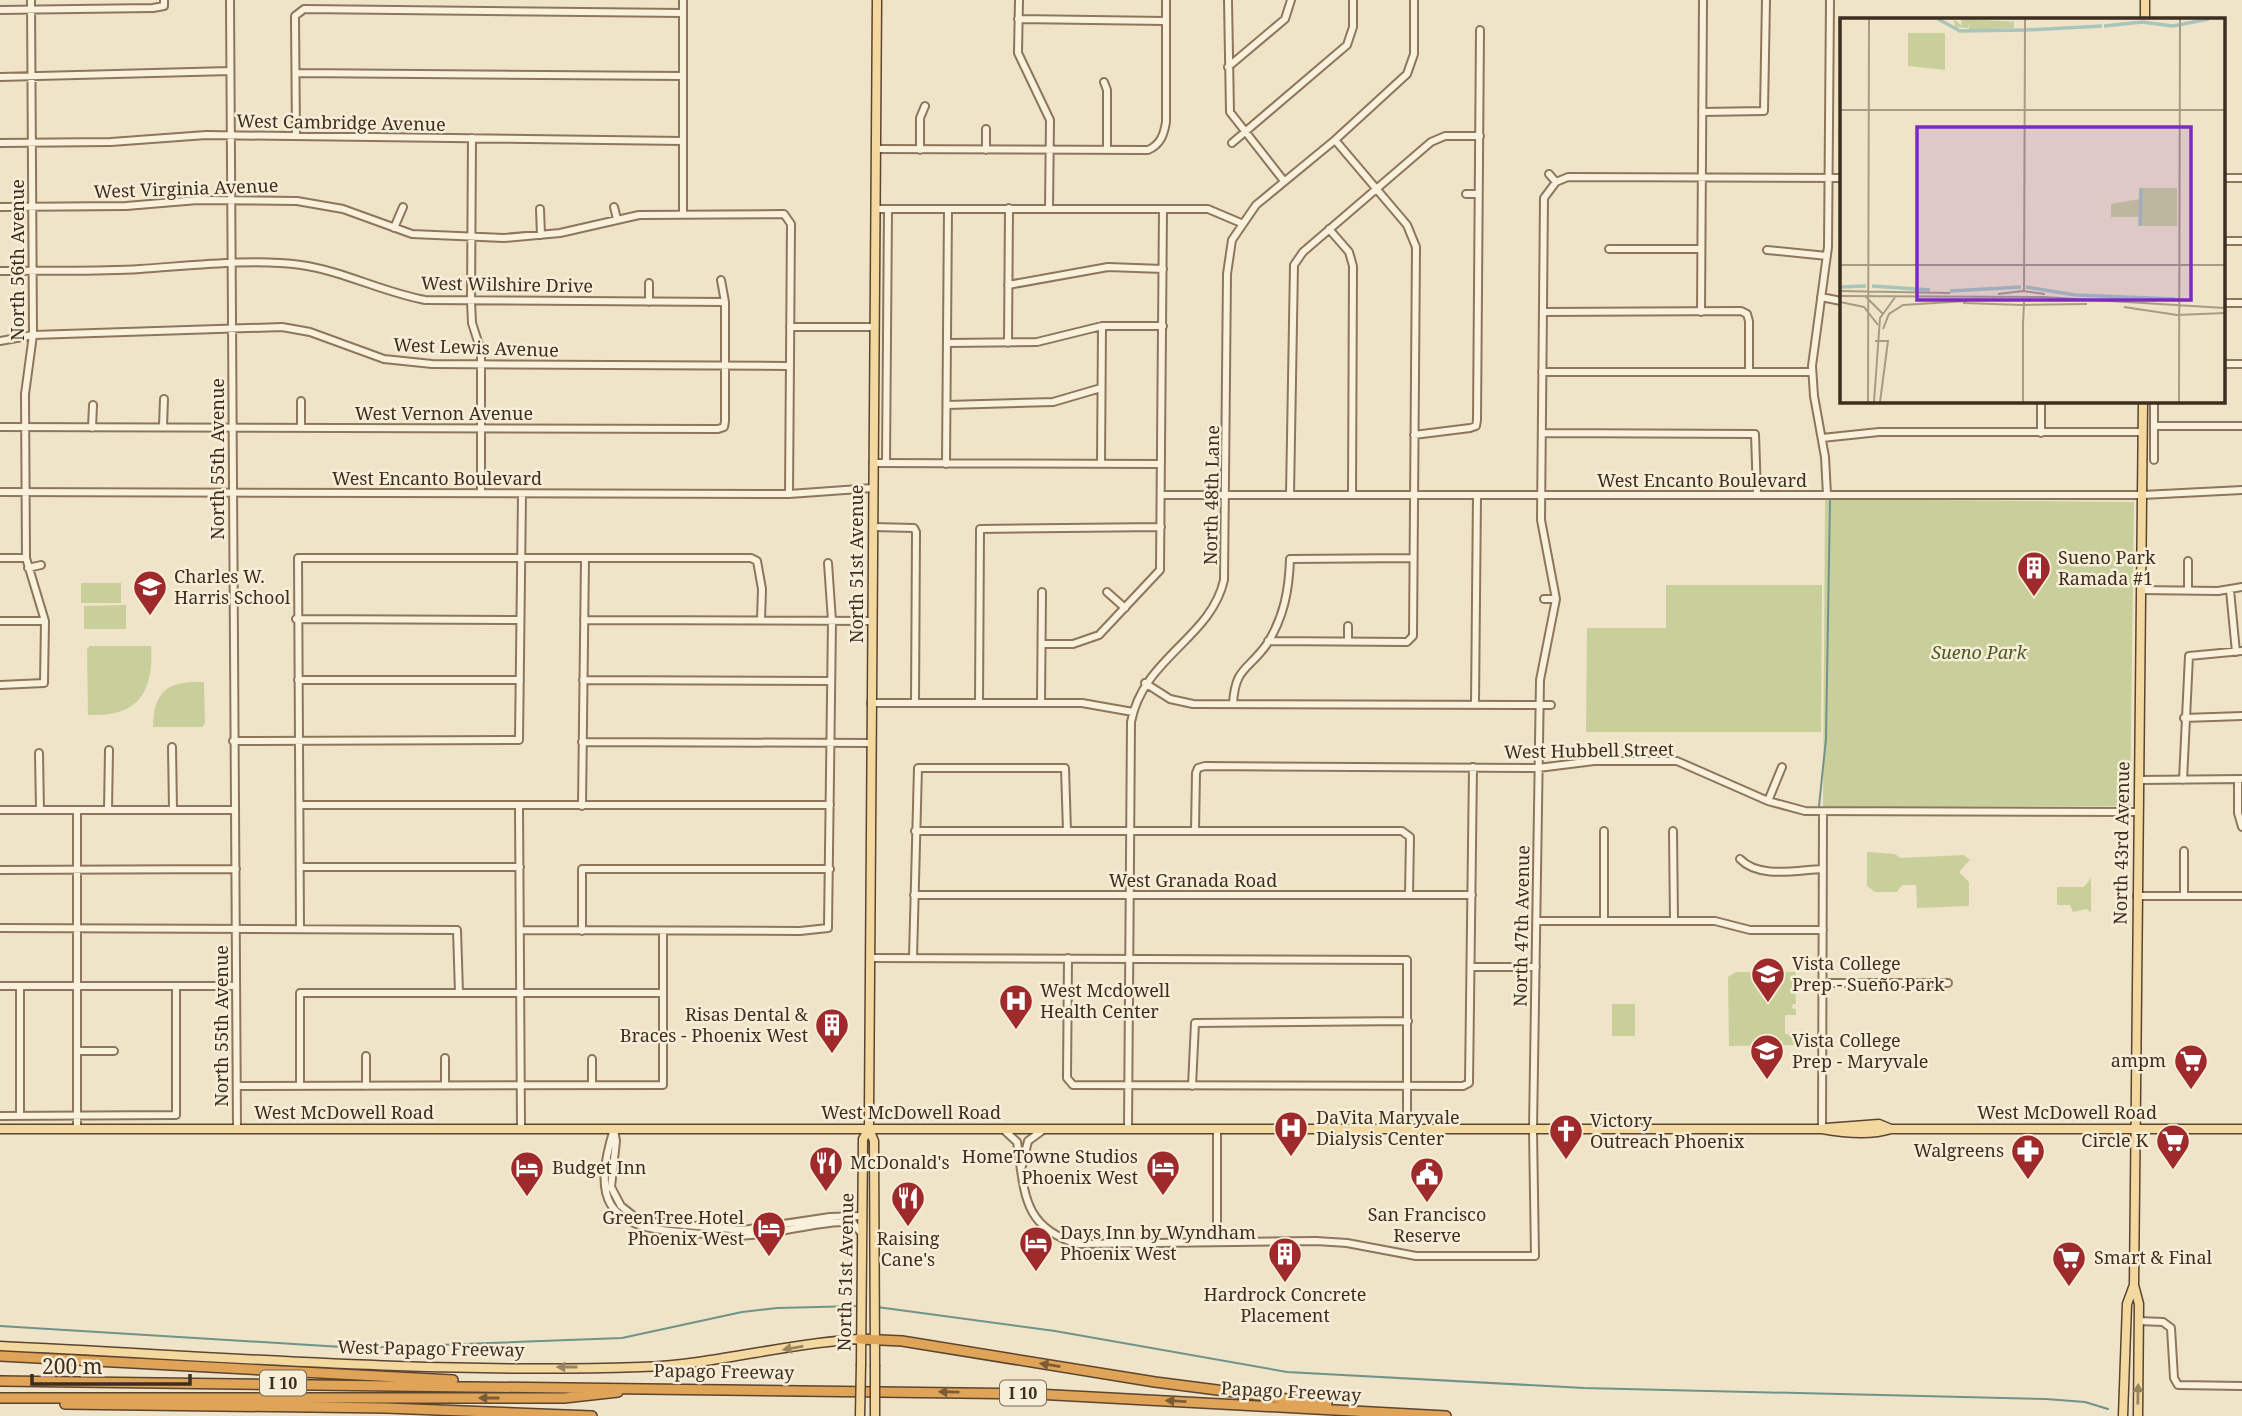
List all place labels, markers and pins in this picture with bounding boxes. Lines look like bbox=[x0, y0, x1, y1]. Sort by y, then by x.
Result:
place label: Sueno Park Ramada #1 bbox=[2058, 545, 2156, 590]
building icon: Sueno Park Ramada #1 bbox=[2015, 549, 2053, 598]
place label: Charles W. Harris School bbox=[174, 564, 291, 609]
school or university icon: Charles W. Harris School bbox=[131, 568, 169, 617]
place label: Vista College Prep - Sueño Park bbox=[1792, 951, 1945, 996]
school or university icon: Vista College Prep - Sueño Park bbox=[1749, 955, 1787, 1004]
place label: West Mcdowell Health Center bbox=[1040, 978, 1170, 1023]
hospital icon: West Mcdowell Health Center bbox=[997, 982, 1035, 1031]
place label: Risas Dental & Braces - Phoenix West bbox=[620, 1002, 809, 1047]
building icon: Risas Dental & Braces - Phoenix West bbox=[813, 1006, 851, 1055]
place label: Vista College Prep - Maryvale bbox=[1792, 1028, 1928, 1073]
school or university icon: Vista College Prep - Maryvale bbox=[1748, 1032, 1786, 1081]
supermarket icon: ampm bbox=[2172, 1042, 2210, 1091]
place label: ampm bbox=[2111, 1048, 2166, 1072]
place label: DaVita Maryvale Dialysis Center bbox=[1316, 1105, 1460, 1150]
place label: Victory Outreach Phoenix bbox=[1590, 1108, 1745, 1153]
hospital icon: DaVita Maryvale Dialysis Center bbox=[1272, 1109, 1310, 1158]
church icon: Victory Outreach Phoenix bbox=[1547, 1112, 1585, 1161]
supermarket icon: Circle K bbox=[2154, 1122, 2192, 1171]
place label: Circle K bbox=[2081, 1128, 2148, 1152]
pharmacy icon: Walgreens bbox=[2009, 1132, 2047, 1181]
place label: Walgreens bbox=[1914, 1138, 2004, 1162]
restaurant icon: McDonald's bbox=[807, 1144, 845, 1193]
place label: HomeTowne Studios Phoenix West bbox=[962, 1144, 1138, 1189]
hotel icon: HomeTowne Studios Phoenix West bbox=[1144, 1148, 1182, 1197]
hotel icon: Budget Inn bbox=[508, 1149, 546, 1198]
place label: McDonald's bbox=[850, 1150, 950, 1174]
place label: Budget Inn bbox=[552, 1155, 647, 1179]
public building icon: San Francisco Reserve bbox=[1408, 1155, 1446, 1204]
restaurant icon: Raising Cane's bbox=[889, 1179, 927, 1228]
place label: San Francisco Reserve bbox=[1368, 1202, 1486, 1247]
place label: GreenTree Hotel Phoenix West bbox=[602, 1205, 744, 1250]
hotel icon: GreenTree Hotel Phoenix West bbox=[750, 1209, 788, 1258]
place label: Days Inn by Wyndham Phoenix West bbox=[1060, 1220, 1256, 1265]
hotel icon: Days Inn by Wyndham Phoenix West bbox=[1017, 1224, 1055, 1273]
place label: Raising Cane's bbox=[877, 1226, 940, 1271]
building icon: Hardrock Concrete Placement bbox=[1266, 1235, 1304, 1284]
supermarket icon: Smart & Final bbox=[2050, 1239, 2088, 1288]
place label: Smart & Final bbox=[2094, 1245, 2213, 1269]
place label: Hardrock Concrete Placement bbox=[1204, 1282, 1366, 1327]

